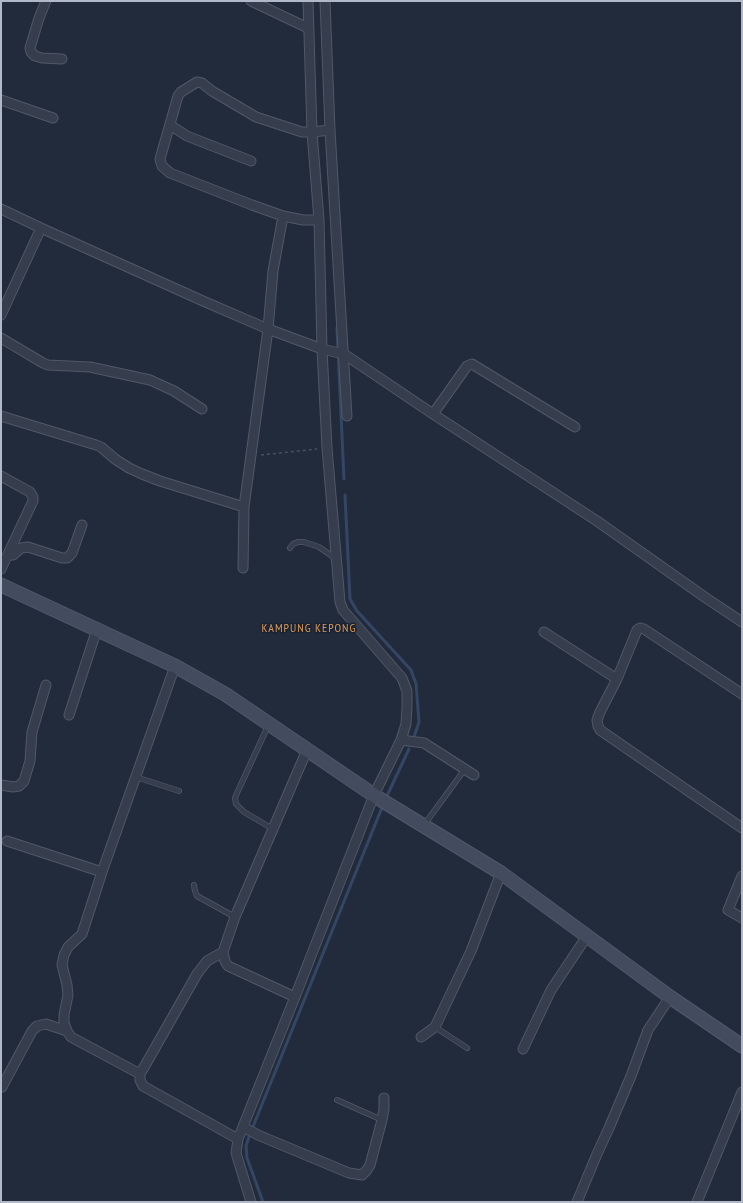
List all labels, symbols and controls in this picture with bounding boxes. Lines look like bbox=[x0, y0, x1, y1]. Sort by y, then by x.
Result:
district label: KAMPUNG KEPONG bbox=[262, 622, 356, 636]

